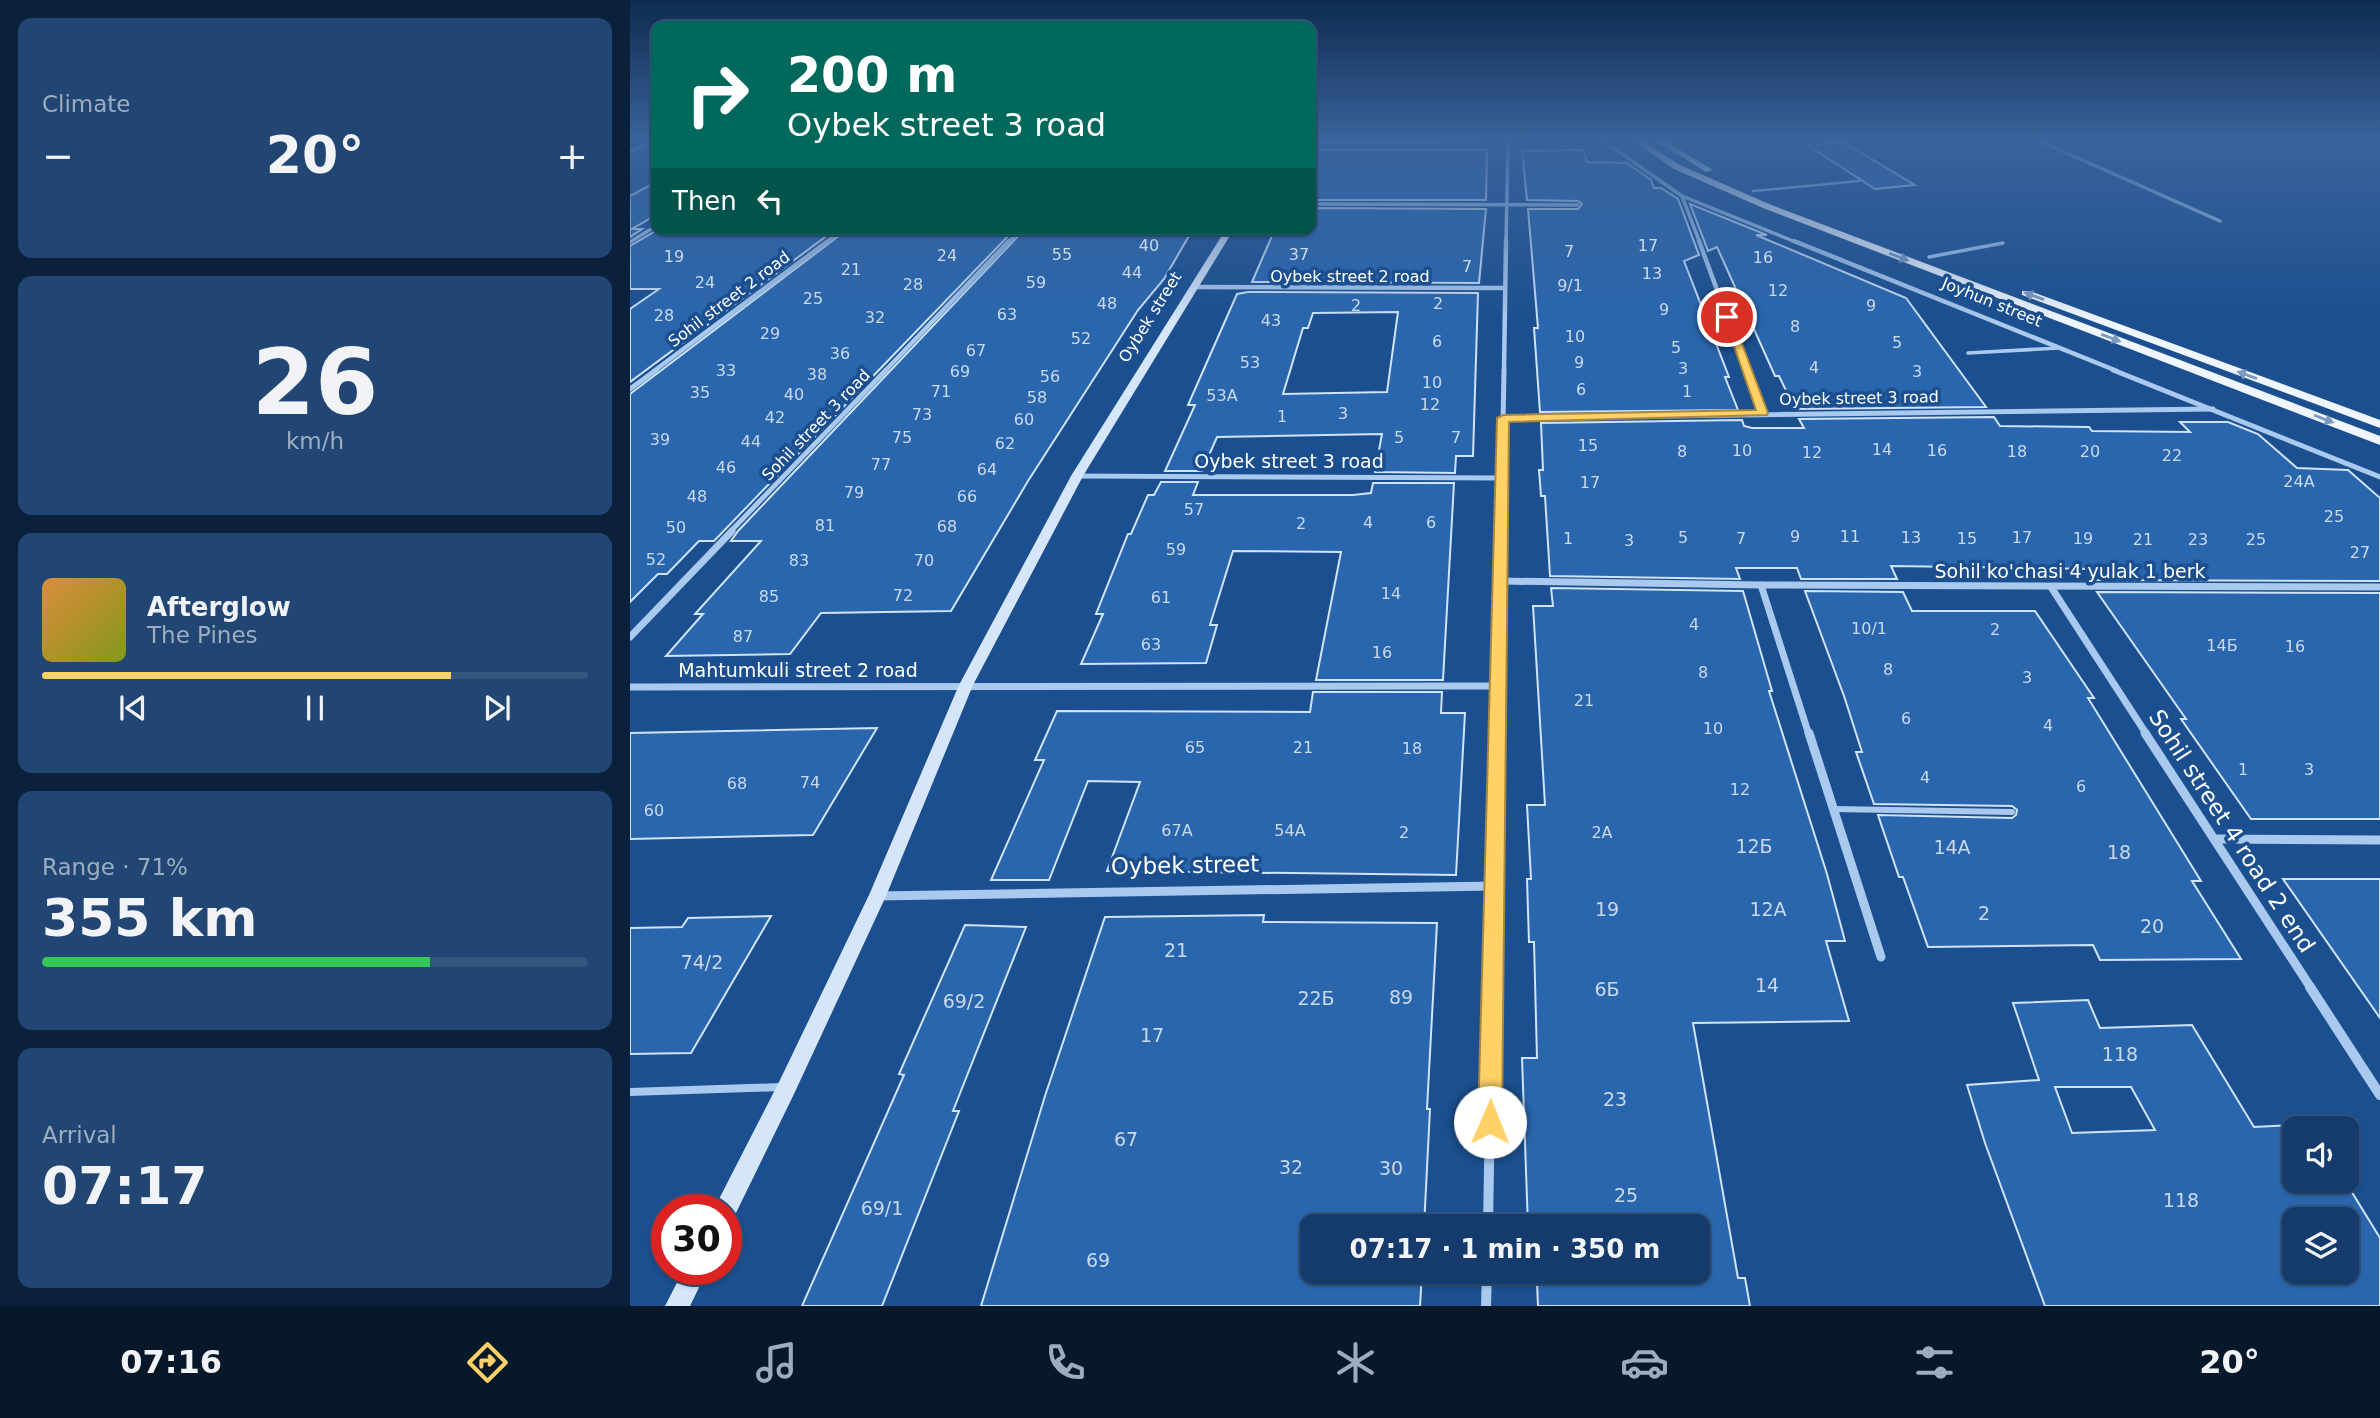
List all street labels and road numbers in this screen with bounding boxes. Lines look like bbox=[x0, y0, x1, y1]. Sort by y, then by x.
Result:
street label: Sohil street 2 road bbox=[665, 247, 793, 351]
street label: Oybek street 2 road bbox=[1270, 267, 1430, 286]
street label: Oybek street bbox=[1115, 268, 1185, 366]
street label: Joyhun street bbox=[1938, 273, 2045, 331]
street label: Sohil street 3 road bbox=[758, 365, 874, 485]
street label: Oybek street 3 road bbox=[1779, 387, 1939, 409]
street label: Oybek street 3 road bbox=[1194, 450, 1384, 472]
street label: Sohil ko'chasi 4 yulak 1 berk bbox=[1935, 560, 2205, 582]
street label: Mahtumkuli street 2 road bbox=[678, 659, 918, 681]
street label: Sohil street 4 road 2 end bbox=[2144, 705, 2320, 957]
street label: Oybek street bbox=[1111, 851, 1259, 879]

